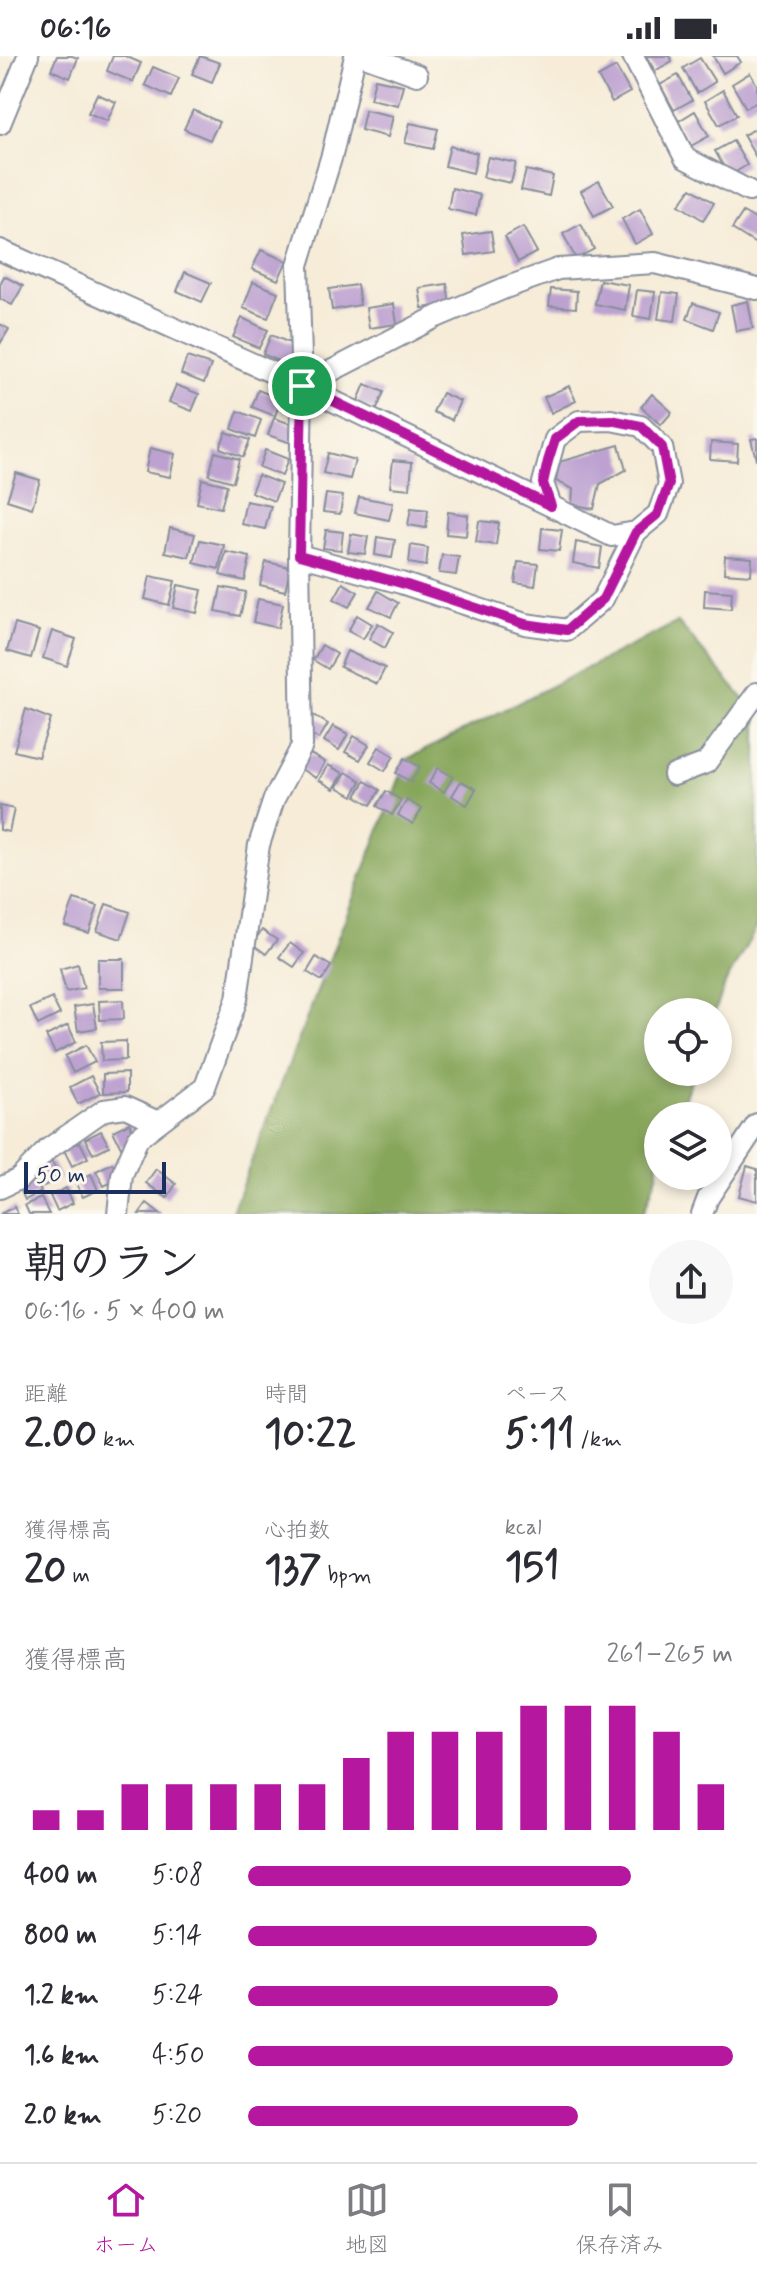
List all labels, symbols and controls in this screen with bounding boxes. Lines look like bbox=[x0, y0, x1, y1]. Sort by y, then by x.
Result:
text: 06:16 bbox=[40, 9, 111, 48]
pin bbox=[268, 352, 336, 420]
icon: arrive bbox=[280, 364, 324, 408]
map controls bbox=[644, 998, 732, 1190]
button: locate bbox=[644, 998, 732, 1086]
button: layers bbox=[644, 1102, 732, 1190]
scale bar bbox=[24, 1158, 166, 1194]
text: 50 m bbox=[36, 1162, 85, 1190]
text: 朝のラン bbox=[24, 1236, 200, 1294]
button: share bbox=[649, 1240, 733, 1324]
text: 06:16 · 5 × 400 m bbox=[24, 1295, 225, 1329]
text: 距離 bbox=[24, 1381, 68, 1409]
text: 時間 bbox=[264, 1381, 308, 1409]
text: ペース bbox=[505, 1381, 569, 1409]
text: 2.00 bbox=[24, 1409, 97, 1461]
text: 10:22 bbox=[264, 1409, 357, 1461]
text: 5:11 bbox=[505, 1409, 574, 1461]
text: km bbox=[97, 1426, 135, 1454]
text: /km bbox=[574, 1426, 622, 1454]
text: kcal bbox=[505, 1514, 542, 1542]
text: 獲得標高 bbox=[24, 1517, 112, 1545]
text: 心拍数 bbox=[264, 1517, 330, 1545]
text: 151 bbox=[505, 1542, 559, 1594]
text: 20 bbox=[24, 1545, 66, 1597]
text: 137 bbox=[264, 1545, 321, 1597]
text: m bbox=[66, 1562, 90, 1590]
text: bpm bbox=[321, 1562, 372, 1590]
text: 261–265 m bbox=[606, 1638, 733, 1672]
text: 獲得標高 bbox=[24, 1644, 128, 1678]
text: 400 m bbox=[24, 1859, 97, 1893]
text: 5:08 bbox=[152, 1859, 203, 1893]
text: 800 m bbox=[24, 1919, 97, 1953]
text: 5:14 bbox=[152, 1919, 202, 1953]
text: 1.2 km bbox=[24, 1979, 99, 2013]
text: 5:24 bbox=[152, 1979, 203, 2013]
text: 1.6 km bbox=[24, 2039, 99, 2073]
text: 4:50 bbox=[152, 2039, 205, 2073]
text: 2.0 km bbox=[24, 2099, 102, 2133]
text: 5:20 bbox=[152, 2099, 202, 2133]
tab: ホーム bbox=[93, 2178, 158, 2260]
tab: 地図 bbox=[345, 2178, 389, 2260]
tab: 保存済み bbox=[576, 2178, 664, 2260]

